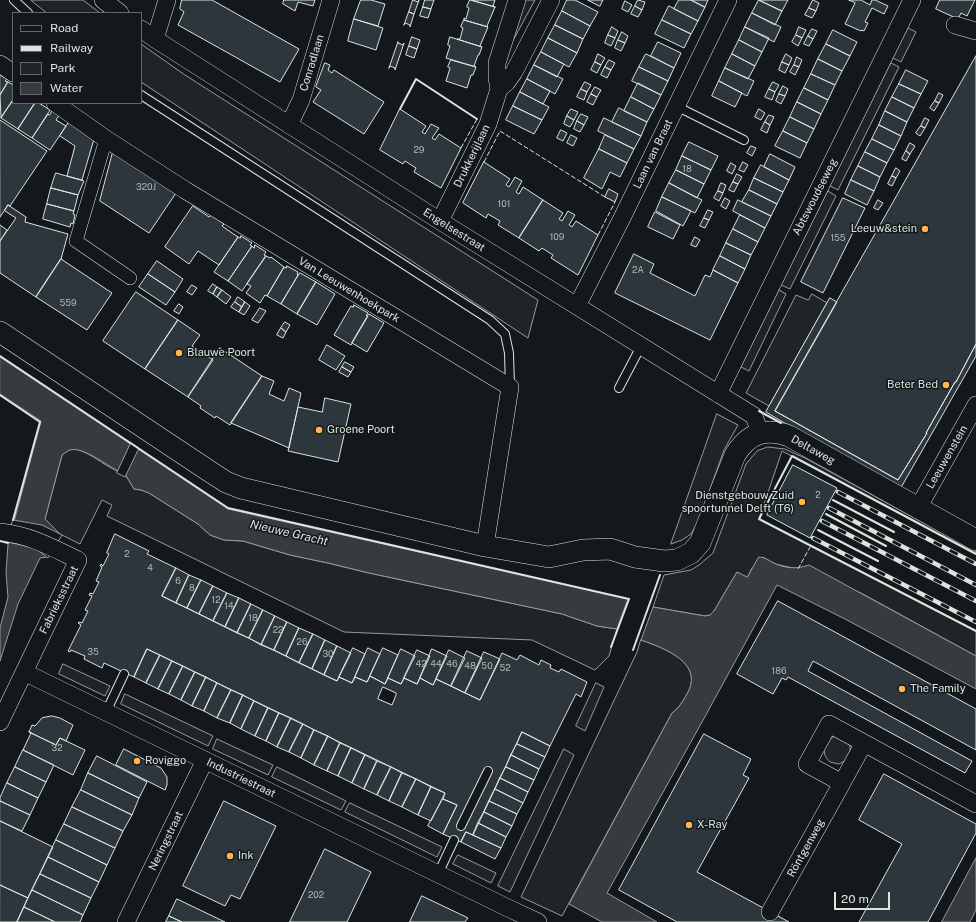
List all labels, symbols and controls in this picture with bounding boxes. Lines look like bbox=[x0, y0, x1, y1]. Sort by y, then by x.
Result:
legend bbox=[12, 12, 142, 104]
text: Road bbox=[50, 21, 78, 35]
street label: Conradlaan bbox=[297, 33, 327, 93]
text: Railway bbox=[50, 41, 93, 55]
text: Park bbox=[50, 61, 76, 75]
text: Water bbox=[50, 81, 83, 95]
street label: Laan van Braat bbox=[631, 117, 675, 191]
street label: Drukkerijlaan bbox=[451, 122, 493, 190]
house number: 29 bbox=[414, 145, 424, 155]
street label: Abtswoudseweg bbox=[790, 156, 840, 238]
house number: 18 bbox=[682, 164, 692, 174]
house number: 320J bbox=[136, 182, 156, 192]
house number: 101 bbox=[498, 199, 510, 209]
street label: Engelsestraat bbox=[420, 206, 488, 254]
place label: Leeuw&stein bbox=[851, 222, 917, 236]
marker: Leeuw&stein bbox=[920, 224, 930, 234]
house number: 109 bbox=[550, 232, 564, 242]
house number: 155 bbox=[830, 233, 846, 243]
street label: Van Leeuwenhoekpark bbox=[296, 254, 402, 326]
house number: 2A bbox=[632, 265, 644, 275]
house number: 559 bbox=[59, 298, 77, 308]
place label: Blauwe Poort bbox=[187, 346, 255, 360]
marker: Blauwe Poort bbox=[174, 348, 184, 358]
place label: Beter Bed bbox=[887, 378, 938, 392]
marker: Beter Bed bbox=[941, 380, 951, 390]
place label: Groene Poort bbox=[327, 423, 395, 437]
street label: Leeuwenstein bbox=[924, 423, 970, 491]
marker: Groene Poort bbox=[314, 425, 324, 435]
street label: Deltaweg bbox=[789, 432, 837, 468]
place label: Dienstgebouw Zuid spoortunnel Delft (T6) bbox=[682, 489, 794, 515]
house number: 2 bbox=[815, 490, 821, 500]
marker: Dienstgebouw Zuid spoortunnel Delft (T6) bbox=[797, 497, 807, 507]
water label: Nieuwe Gracht bbox=[249, 517, 329, 549]
house number: 2 bbox=[124, 549, 130, 559]
house number: 4 bbox=[147, 563, 153, 573]
street label: Fabrieksstraat bbox=[37, 564, 81, 636]
house number: 6 bbox=[175, 576, 181, 586]
house number: 8 bbox=[189, 583, 195, 593]
house number: 12 bbox=[211, 595, 221, 605]
house number: 14 bbox=[224, 601, 234, 611]
house number: 18 bbox=[248, 613, 258, 623]
house number: 22 bbox=[273, 625, 283, 635]
house number: 26 bbox=[297, 637, 307, 647]
house number: 35 bbox=[87, 647, 99, 657]
house number: 30 bbox=[322, 649, 334, 659]
house number: 42 bbox=[415, 659, 427, 669]
house number: 44 bbox=[430, 659, 442, 669]
house number: 46 bbox=[446, 659, 458, 669]
house number: 48 bbox=[464, 661, 476, 671]
house number: 50 bbox=[481, 661, 493, 671]
house number: 52 bbox=[499, 663, 511, 673]
house number: 186 bbox=[771, 666, 787, 676]
place label: The Family bbox=[910, 682, 966, 696]
marker: The Family bbox=[897, 684, 907, 694]
house number: 32 bbox=[51, 743, 63, 753]
place label: Roviggo bbox=[145, 754, 186, 768]
marker: Roviggo bbox=[132, 756, 142, 766]
street label: Industriestraat bbox=[204, 756, 278, 800]
street label: Neringstraat bbox=[146, 809, 186, 873]
street label: Röntgenweg bbox=[785, 817, 827, 879]
place label: X-Ray bbox=[697, 818, 727, 832]
marker: X-Ray bbox=[684, 820, 694, 830]
place label: Ink bbox=[238, 849, 254, 863]
marker: Ink bbox=[225, 851, 235, 861]
scale bar bbox=[836, 884, 892, 910]
house number: 202 bbox=[308, 890, 324, 900]
text: 20 m bbox=[841, 892, 869, 906]

